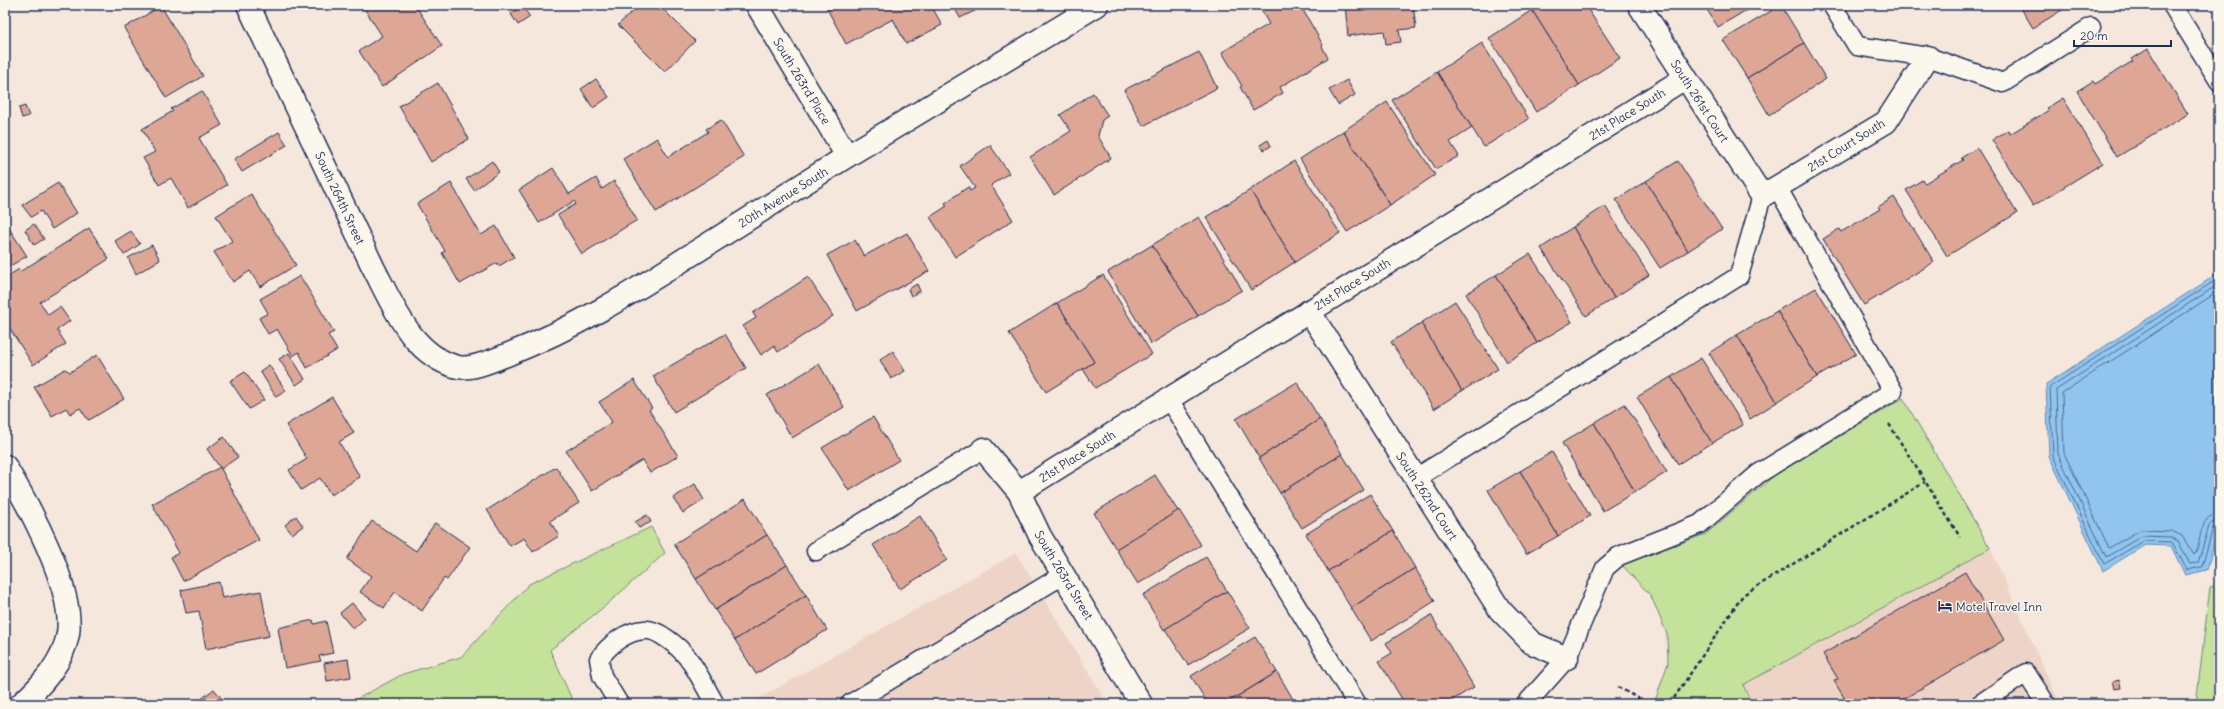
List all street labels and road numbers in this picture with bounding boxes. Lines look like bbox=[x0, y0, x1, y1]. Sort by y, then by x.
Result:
street label: South 263rd Place bbox=[770, 35, 834, 127]
street label: South 261st Court bbox=[1668, 57, 1732, 145]
street label: 21st Place South bbox=[1586, 85, 1668, 143]
street label: 21st Court South bbox=[1805, 115, 1888, 175]
street label: South 264th Street bbox=[312, 149, 368, 247]
street label: 20th Avenue South bbox=[735, 163, 831, 231]
street label: 21st Place South bbox=[1311, 255, 1393, 313]
street label: 21st Place South bbox=[1036, 427, 1118, 485]
street label: South 262nd Court bbox=[1393, 449, 1461, 543]
street label: South 263rd Street bbox=[1031, 528, 1097, 622]

